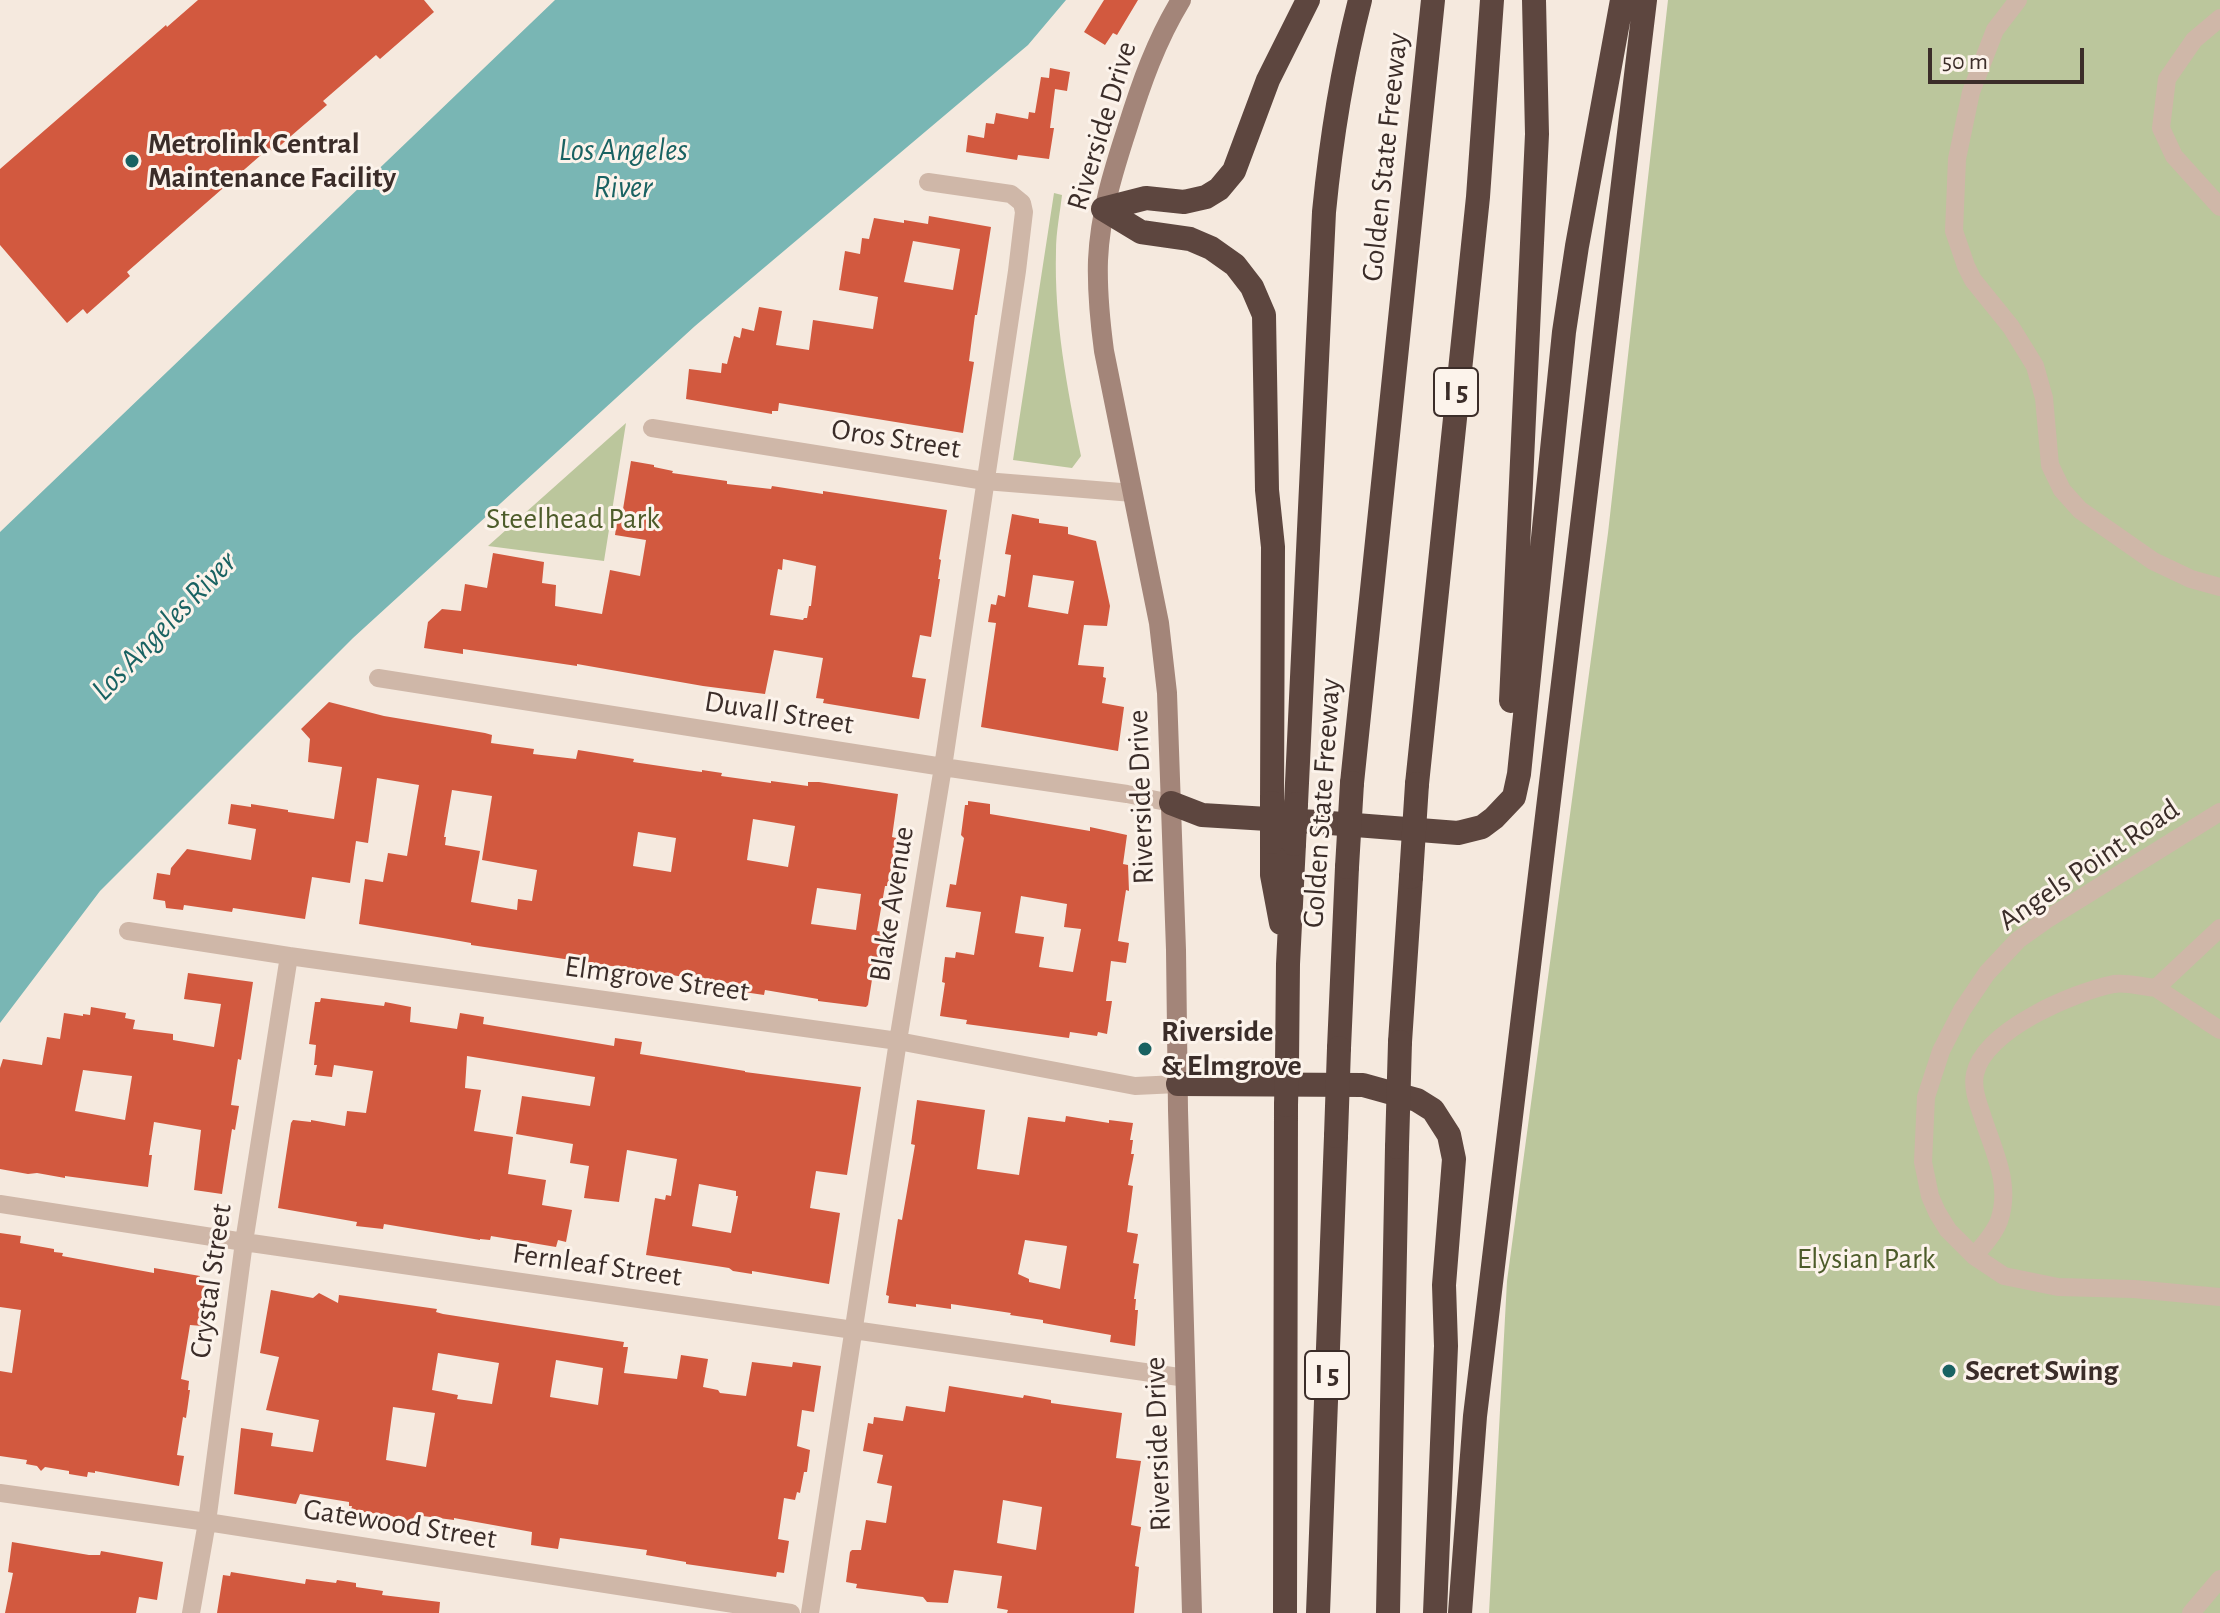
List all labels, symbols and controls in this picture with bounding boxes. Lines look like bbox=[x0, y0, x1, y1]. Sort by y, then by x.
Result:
street label: Golden State Freeway bbox=[1354, 31, 1416, 283]
scale bar bbox=[1932, 32, 2088, 82]
street label: Riverside Drive bbox=[1059, 37, 1145, 215]
text: 50 m bbox=[1942, 50, 1988, 74]
place label: Metrolink Central Maintenance Facility bbox=[148, 126, 396, 196]
water label: Los Angeles River bbox=[558, 131, 688, 206]
marker: Metrolink Central Maintenance Facility bbox=[123, 152, 141, 170]
road number: I 5 bbox=[1434, 368, 1478, 416]
street label: Oros Street bbox=[829, 411, 963, 467]
park label: Steelhead Park bbox=[486, 501, 660, 537]
water label: Los Angeles River bbox=[83, 543, 245, 709]
street label: Golden State Freeway bbox=[1295, 677, 1349, 929]
street label: Duvall Street bbox=[702, 683, 856, 743]
street label: Riverside Drive bbox=[1120, 709, 1162, 885]
street label: Angels Point Road bbox=[1992, 791, 2186, 939]
street label: Blake Avenue bbox=[862, 824, 922, 984]
street label: Elmgrove Street bbox=[562, 948, 752, 1010]
place label: Riverside & Elmgrove bbox=[1161, 1014, 1302, 1084]
marker: Riverside & Elmgrove bbox=[1136, 1040, 1154, 1058]
street label: Crystal Street bbox=[182, 1202, 240, 1360]
street label: Fernleaf Street bbox=[510, 1235, 684, 1295]
park label: Elysian Park bbox=[1797, 1241, 1935, 1277]
road number: I 5 bbox=[1305, 1351, 1349, 1399]
place label: Secret Swing bbox=[1965, 1353, 2118, 1389]
street label: Riverside Drive bbox=[1137, 1356, 1179, 1532]
marker: Secret Swing bbox=[1940, 1362, 1958, 1380]
street label: Gatewood Street bbox=[301, 1491, 499, 1557]

